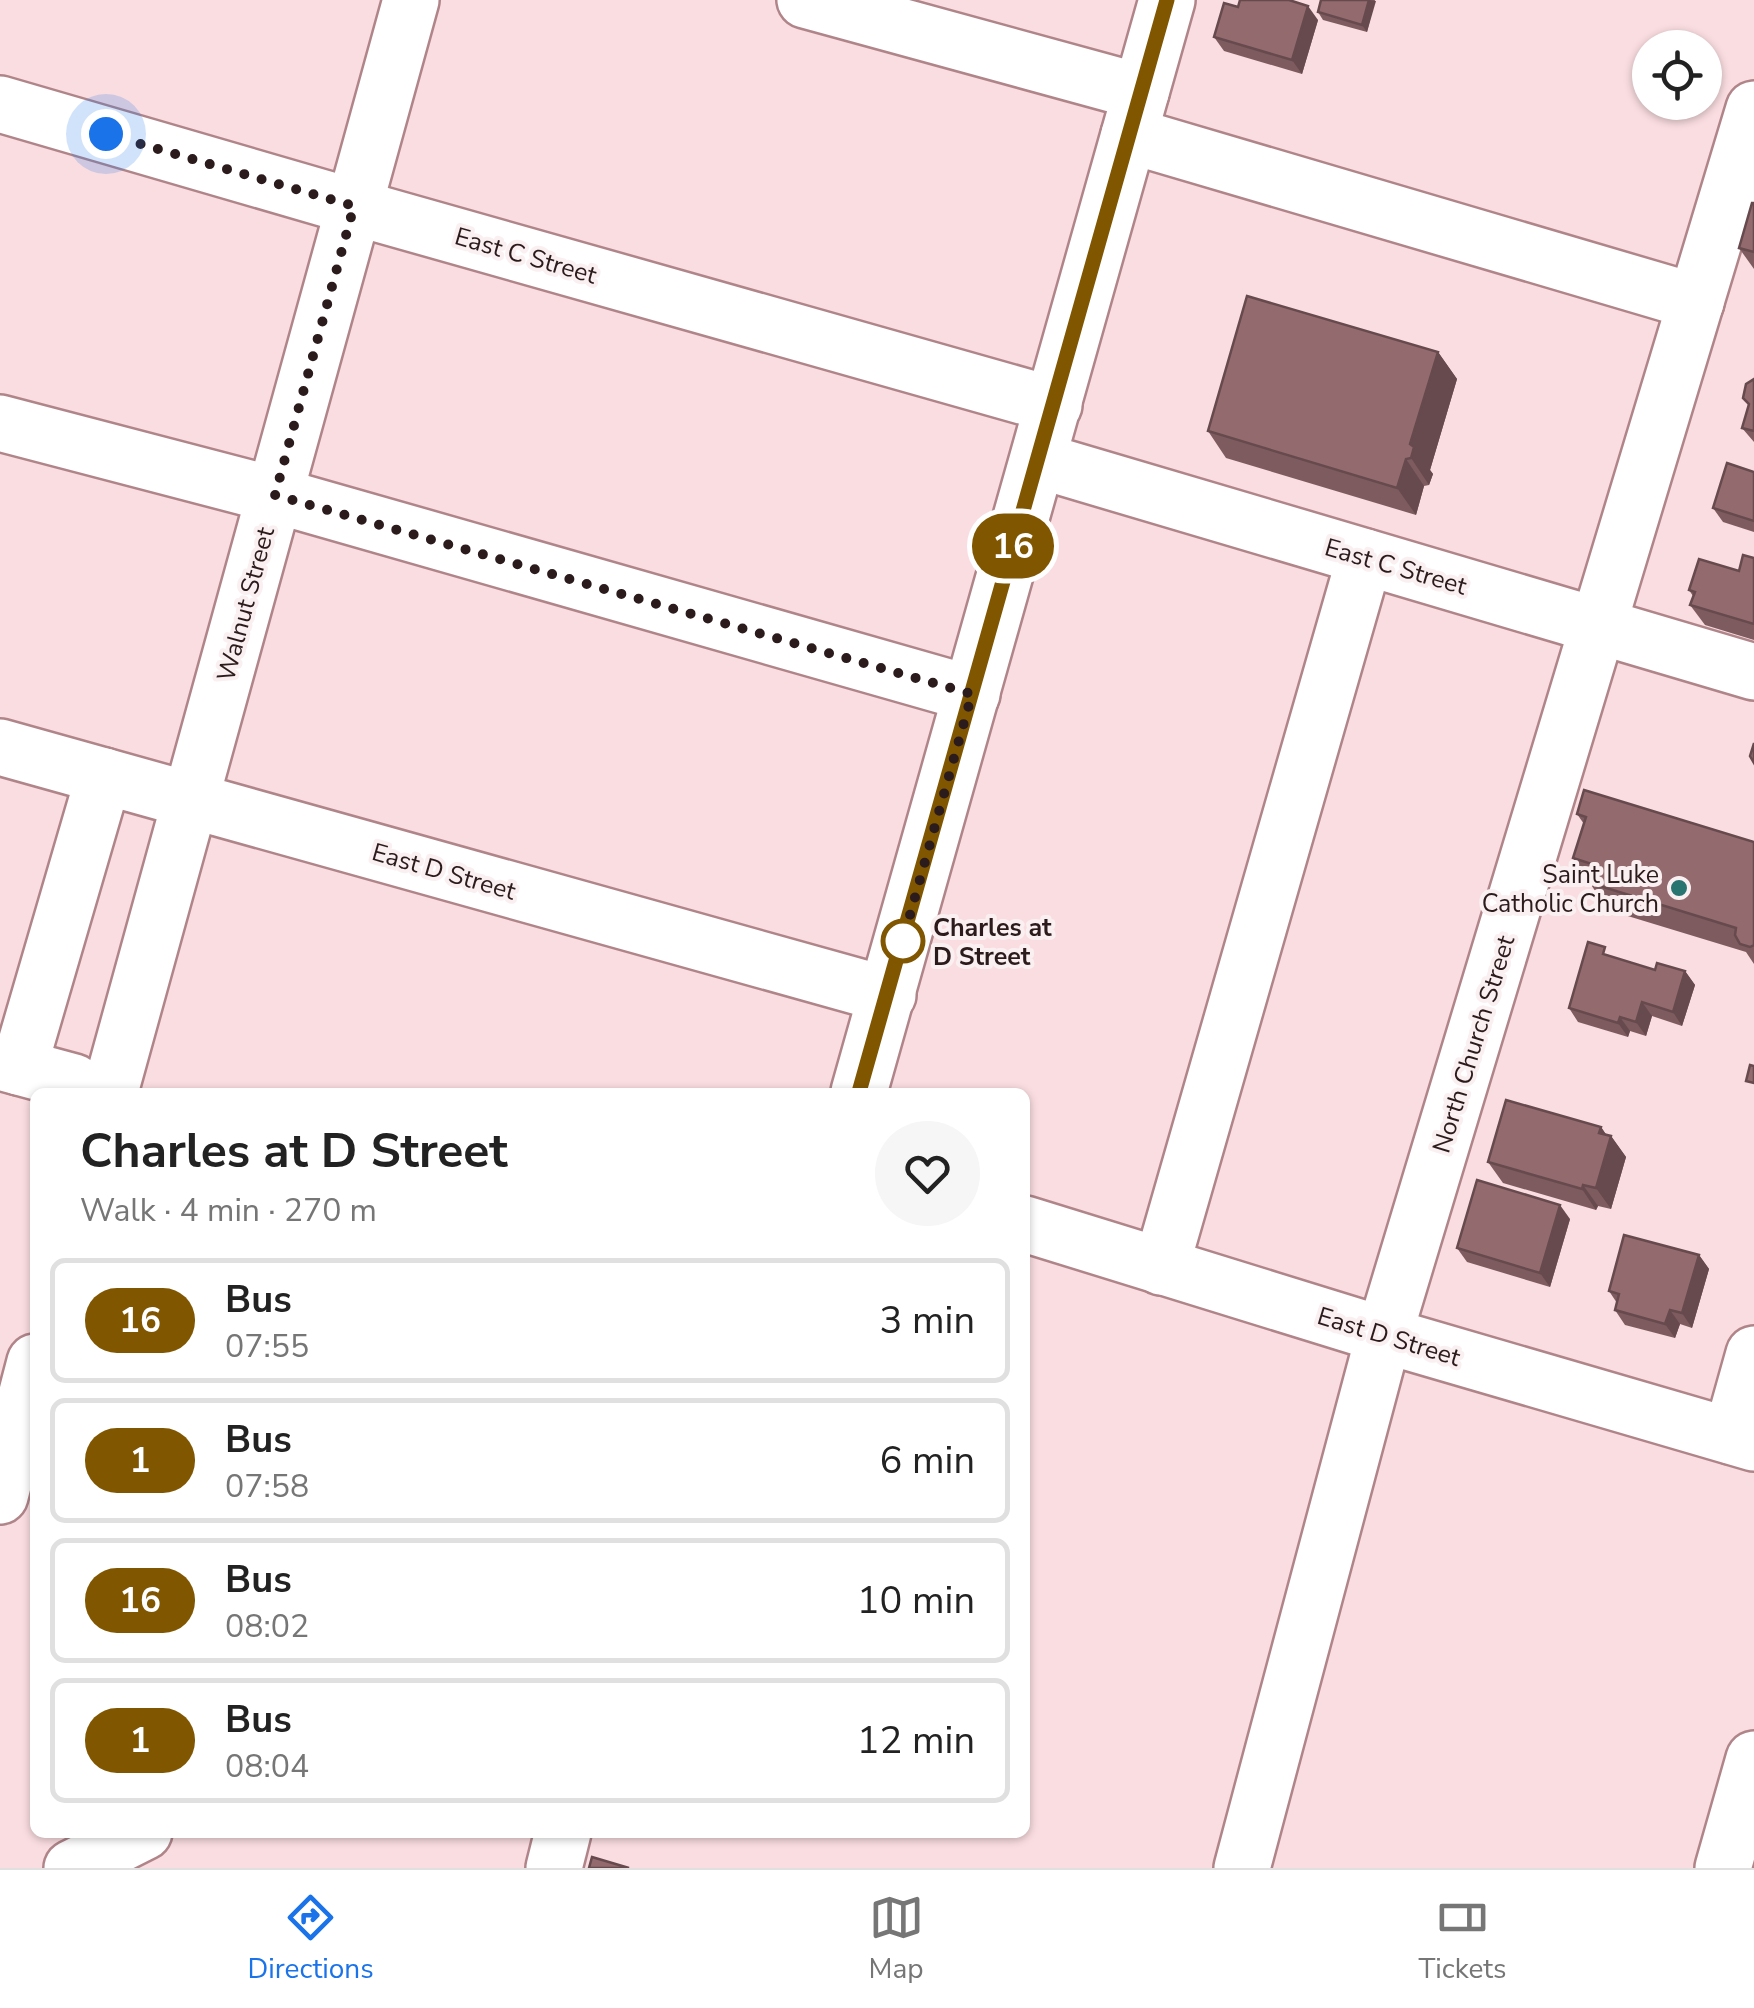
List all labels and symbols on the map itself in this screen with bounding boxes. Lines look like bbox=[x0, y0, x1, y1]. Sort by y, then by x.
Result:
your location bbox=[81, 109, 131, 159]
street label: East C Street bbox=[451, 219, 601, 293]
line badge: 16 bbox=[968, 514, 1058, 578]
street label: Walnut Street bbox=[209, 523, 283, 685]
street label: East C Street bbox=[1321, 530, 1471, 604]
street label: East D Street bbox=[368, 835, 520, 909]
place label: Saint Luke Catholic Church bbox=[1482, 858, 1659, 921]
marker: Saint Luke Catholic Church bbox=[1668, 877, 1690, 899]
place label: Charles at D Street bbox=[933, 911, 1052, 974]
marker: Charles at D Street bbox=[882, 920, 924, 962]
street label: North Church Street bbox=[1425, 931, 1523, 1157]
street label: East D Street bbox=[1313, 1299, 1465, 1375]

